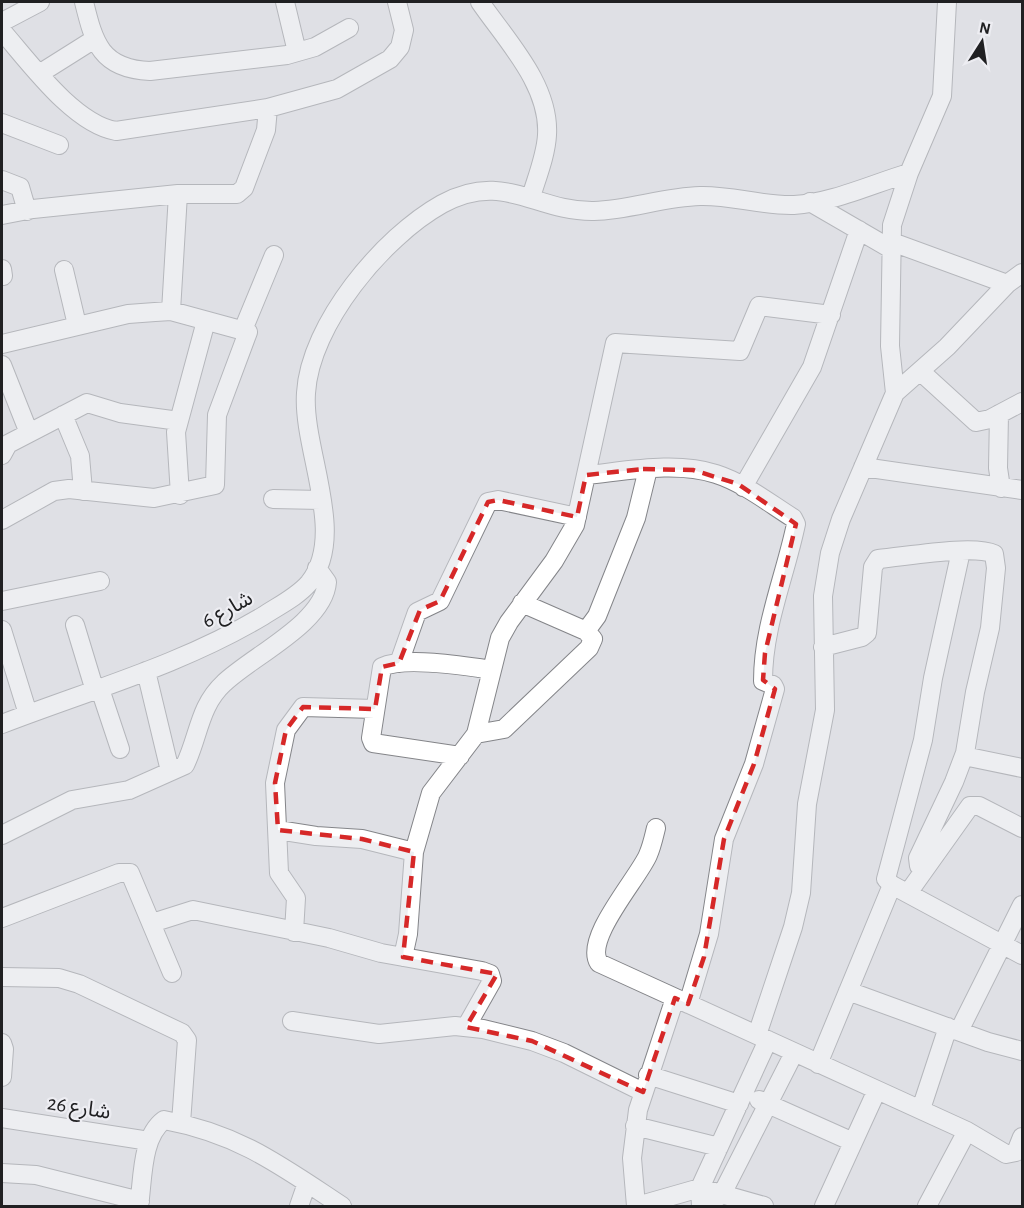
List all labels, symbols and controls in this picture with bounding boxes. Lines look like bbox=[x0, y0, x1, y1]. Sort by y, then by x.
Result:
north arrow bbox=[952, 12, 1012, 72]
text: N bbox=[978, 19, 992, 37]
street label: شارع 6 bbox=[198, 587, 258, 635]
street label: شارع 26 bbox=[45, 1092, 112, 1127]

